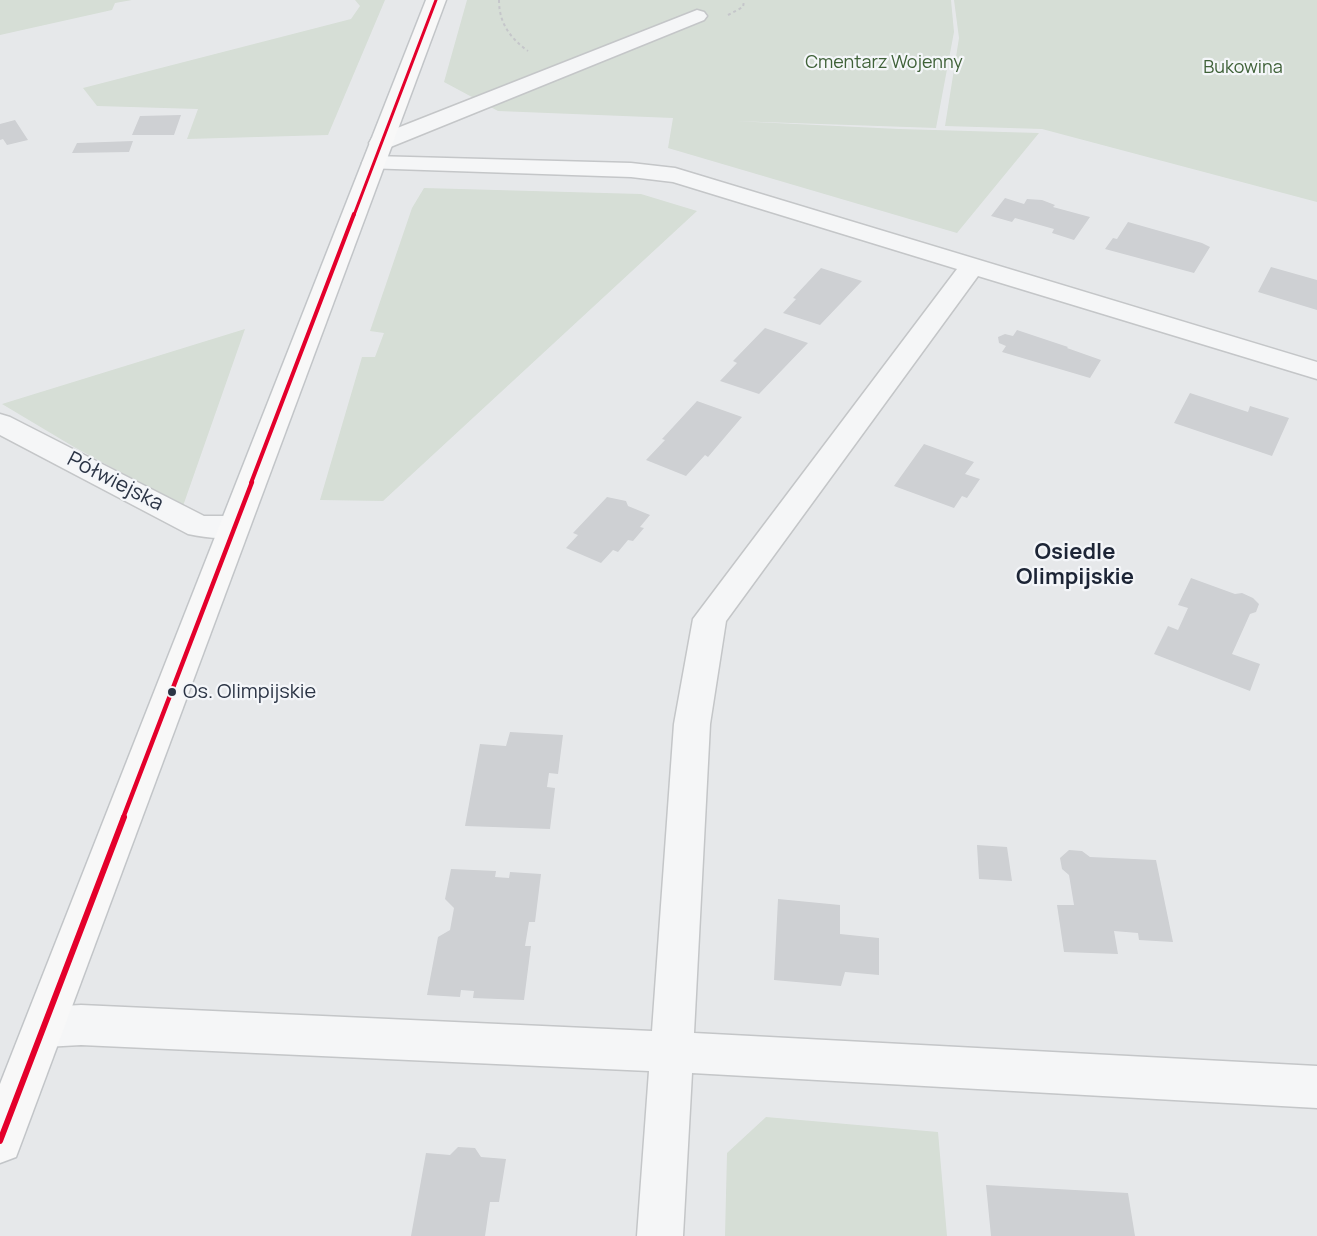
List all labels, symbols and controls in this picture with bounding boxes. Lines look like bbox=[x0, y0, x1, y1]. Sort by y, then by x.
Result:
park label: Cmentarz Wojenny bbox=[805, 52, 963, 74]
park label: Bukowina bbox=[1203, 57, 1283, 79]
street label: Półwiejska bbox=[63, 447, 167, 517]
district label: Osiedle Olimpijskie bbox=[1016, 540, 1134, 592]
place label: Os. Olimpijskie bbox=[183, 680, 316, 704]
marker: Os. Olimpijskie bbox=[166, 686, 178, 698]

